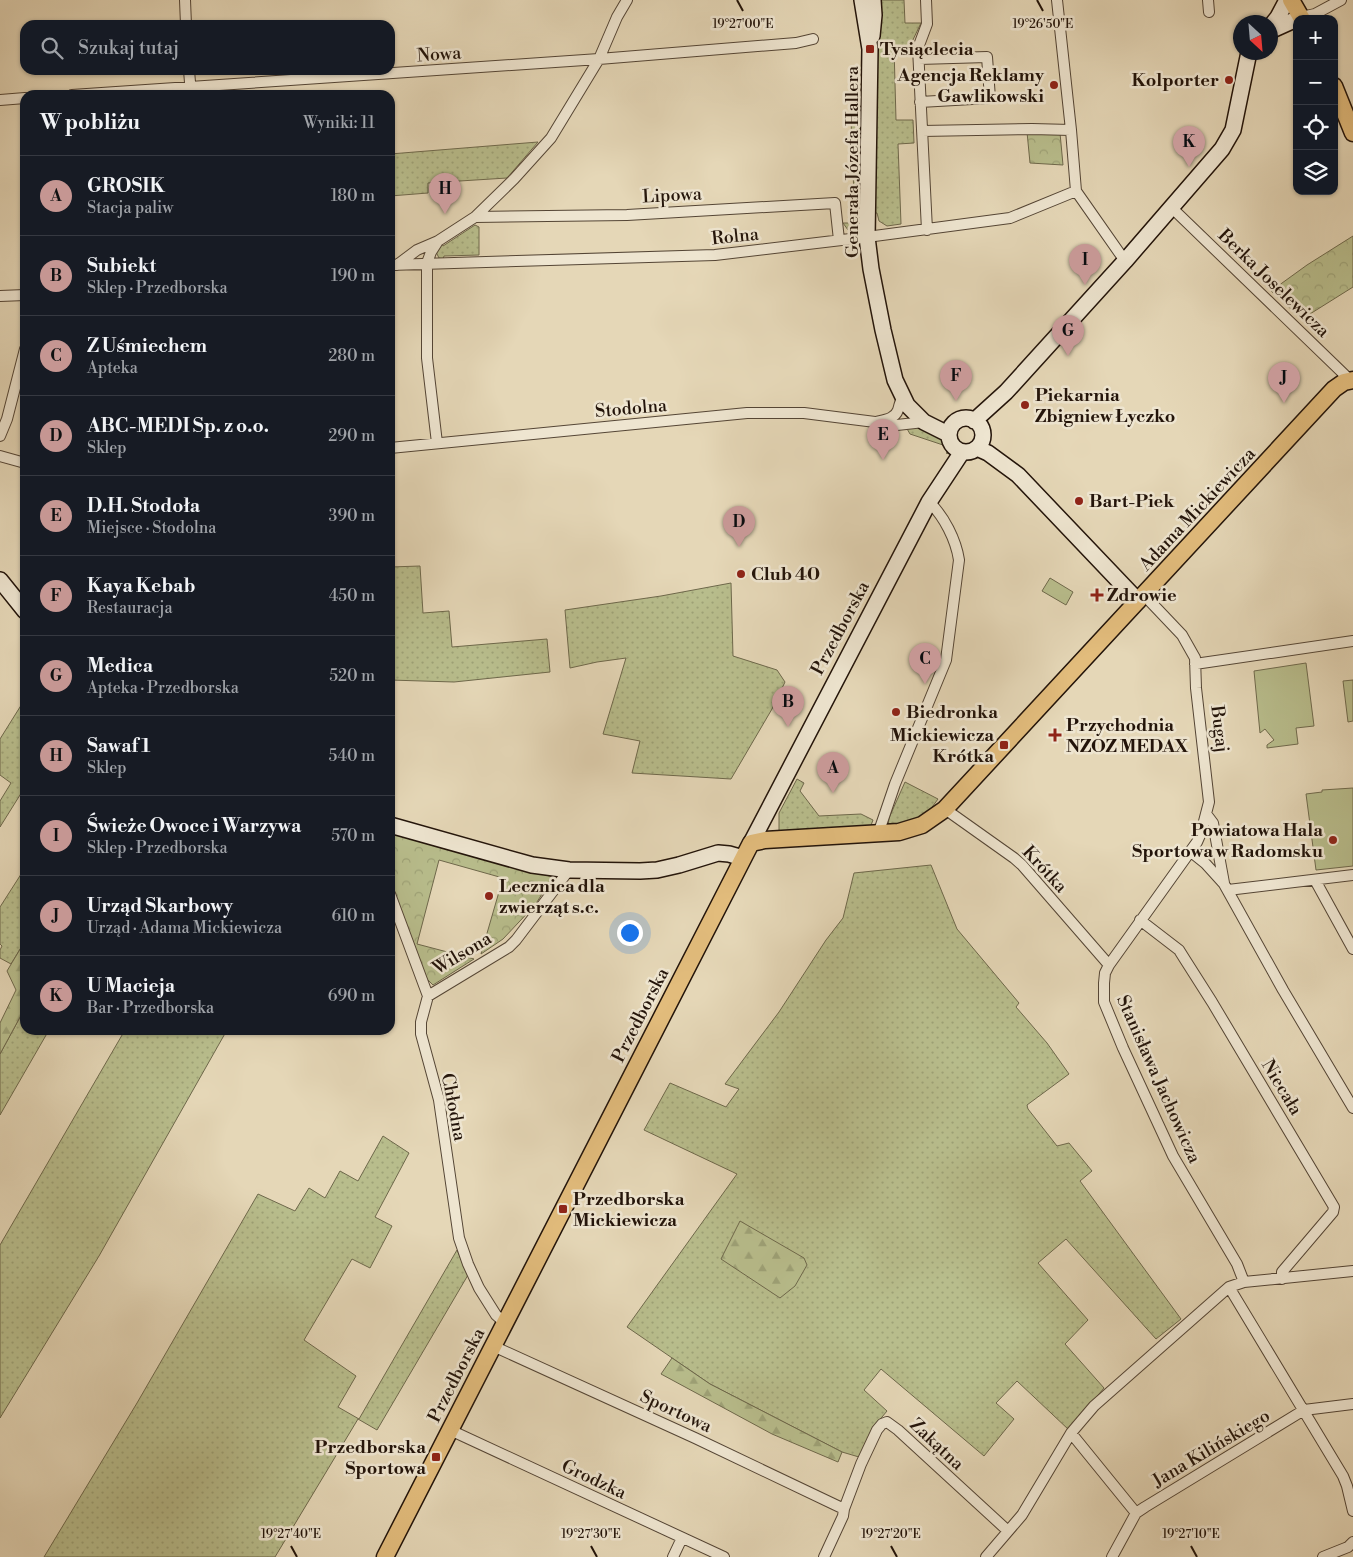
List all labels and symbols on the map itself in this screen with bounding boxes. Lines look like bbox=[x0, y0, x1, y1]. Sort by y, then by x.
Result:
north arrow bbox=[1233, 15, 1278, 60]
text: 19°27'00"E bbox=[713, 17, 773, 32]
text: 19°26'50"E bbox=[1013, 17, 1073, 32]
place label: Tysiąclecia bbox=[880, 38, 974, 61]
street label: Nowa bbox=[416, 41, 463, 68]
marker: Tysiąclecia bbox=[864, 43, 876, 55]
place label: Agencja Reklamy Gawlikowski bbox=[896, 64, 1045, 108]
street label: Generała Józefa Hallera bbox=[841, 65, 864, 258]
place label: Kolporter bbox=[1131, 69, 1219, 92]
marker: Kolporter bbox=[1223, 74, 1235, 86]
marker: Agencja Reklamy Gawlikowski bbox=[1048, 79, 1060, 91]
pin: K bbox=[1173, 126, 1205, 167]
pin: H bbox=[429, 173, 461, 214]
street label: Lipowa bbox=[642, 182, 703, 209]
street label: Rolna bbox=[710, 222, 761, 250]
street label: Berka Joselewicza bbox=[1212, 224, 1335, 343]
pin: I bbox=[1069, 244, 1101, 285]
pin: G bbox=[1052, 315, 1084, 356]
pin: F bbox=[940, 360, 972, 401]
pin: J bbox=[1268, 362, 1300, 403]
place label: Piekarnia Zbigniew Łyczko bbox=[1035, 384, 1175, 428]
street label: Stodolna bbox=[594, 394, 669, 423]
marker: Piekarnia Zbigniew Łyczko bbox=[1019, 399, 1031, 411]
pin: E bbox=[867, 419, 899, 460]
street label: Adama Mickiewicza bbox=[1134, 442, 1261, 577]
place label: Bart-Piek bbox=[1089, 490, 1175, 513]
marker: Bart-Piek bbox=[1073, 495, 1085, 507]
pin: D bbox=[723, 506, 755, 547]
place label: Club 40 bbox=[751, 563, 820, 586]
marker: Club 40 bbox=[735, 568, 747, 580]
street label: Przedborska bbox=[806, 577, 875, 679]
place label: Zdrowie bbox=[1107, 584, 1177, 607]
marker: Zdrowie bbox=[1091, 589, 1103, 601]
pin: C bbox=[909, 643, 941, 684]
pin: B bbox=[772, 686, 804, 727]
place label: Biedronka bbox=[906, 701, 998, 724]
street label: Bugaj bbox=[1205, 703, 1234, 754]
marker: Biedronka bbox=[890, 706, 902, 718]
place label: Przychodnia NZOZ MEDAX bbox=[1066, 714, 1189, 758]
place label: Mickiewicza Krótka bbox=[890, 724, 994, 768]
marker: Przychodnia NZOZ MEDAX bbox=[1048, 728, 1062, 742]
marker: Mickiewicza Krótka bbox=[998, 739, 1010, 751]
pin: A bbox=[817, 752, 849, 793]
place label: Powiatowa Hala Sportowa w Radomsku bbox=[1132, 819, 1323, 863]
marker: Powiatowa Hala Sportowa w Radomsku bbox=[1327, 834, 1339, 846]
street label: Krótka bbox=[1017, 841, 1073, 898]
place label: Lecznica dla zwierząt s.c. bbox=[499, 875, 605, 919]
marker: Lecznica dla zwierząt s.c. bbox=[483, 890, 495, 902]
your location bbox=[617, 920, 643, 946]
street label: Wilsona bbox=[428, 926, 497, 980]
street label: Przedborska bbox=[607, 963, 675, 1066]
street label: Stanisława Jachowicza bbox=[1111, 992, 1206, 1168]
street label: Niecała bbox=[1256, 1055, 1308, 1120]
street label: Chłodna bbox=[436, 1071, 472, 1144]
place label: Przedborska Mickiewicza bbox=[573, 1188, 685, 1232]
marker: Przedborska Mickiewicza bbox=[557, 1203, 569, 1215]
street label: Przedborska bbox=[423, 1323, 491, 1426]
street label: Sportowa bbox=[636, 1385, 716, 1438]
street label: Jana Kilińskiego bbox=[1147, 1404, 1274, 1493]
street label: Zakątna bbox=[905, 1413, 969, 1476]
place label: Przedborska Sportowa bbox=[315, 1436, 426, 1480]
marker: Przedborska Sportowa bbox=[430, 1451, 442, 1463]
street label: Grodzka bbox=[558, 1454, 631, 1505]
text: 19°27'40"E bbox=[261, 1527, 321, 1542]
text: 19°27'30"E bbox=[561, 1527, 621, 1542]
text: 19°27'20"E bbox=[861, 1527, 921, 1542]
text: 19°27'10"E bbox=[1162, 1527, 1220, 1542]

